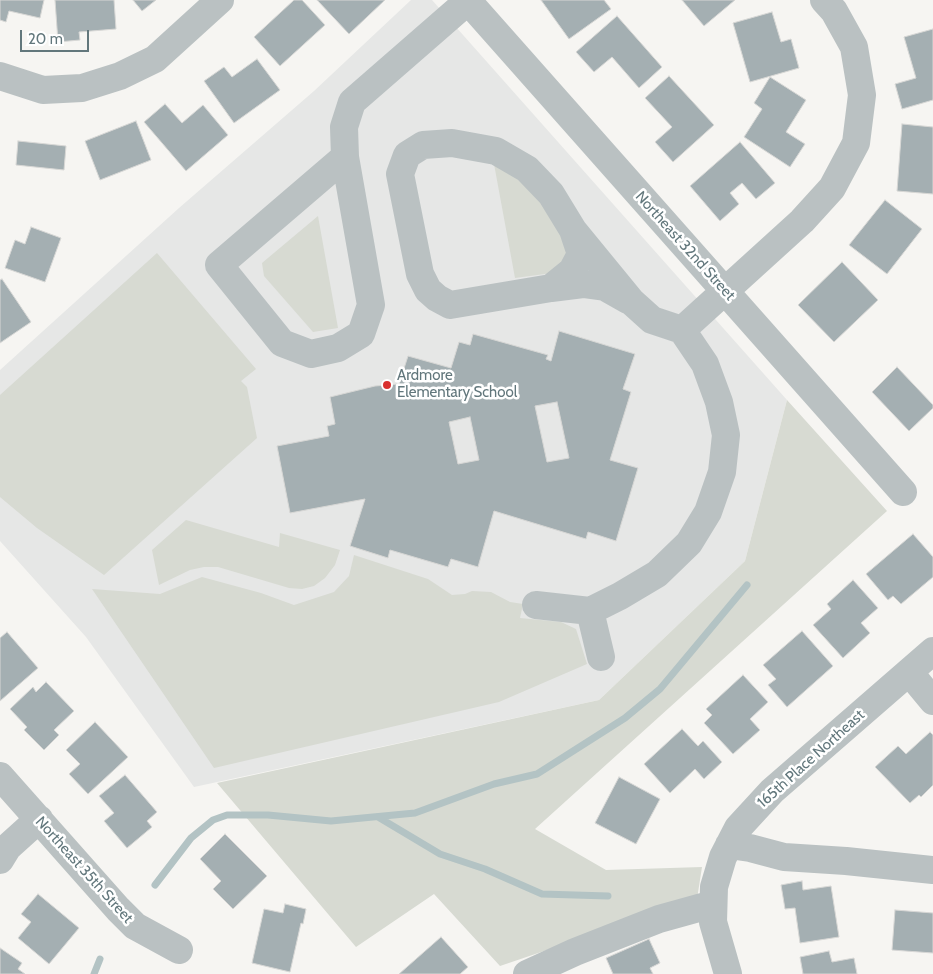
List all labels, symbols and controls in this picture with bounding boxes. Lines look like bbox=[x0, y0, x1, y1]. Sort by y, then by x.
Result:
scale bar bbox=[22, 20, 91, 52]
text: 20 m bbox=[28, 30, 63, 48]
street label: Northeast 32nd Street bbox=[631, 188, 739, 304]
place label: Ardmore Elementary School bbox=[397, 367, 517, 402]
marker: Ardmore Elementary School bbox=[381, 379, 393, 391]
street label: 165th Place Northeast bbox=[754, 706, 868, 812]
street label: Northeast 35th Street bbox=[31, 813, 137, 927]

